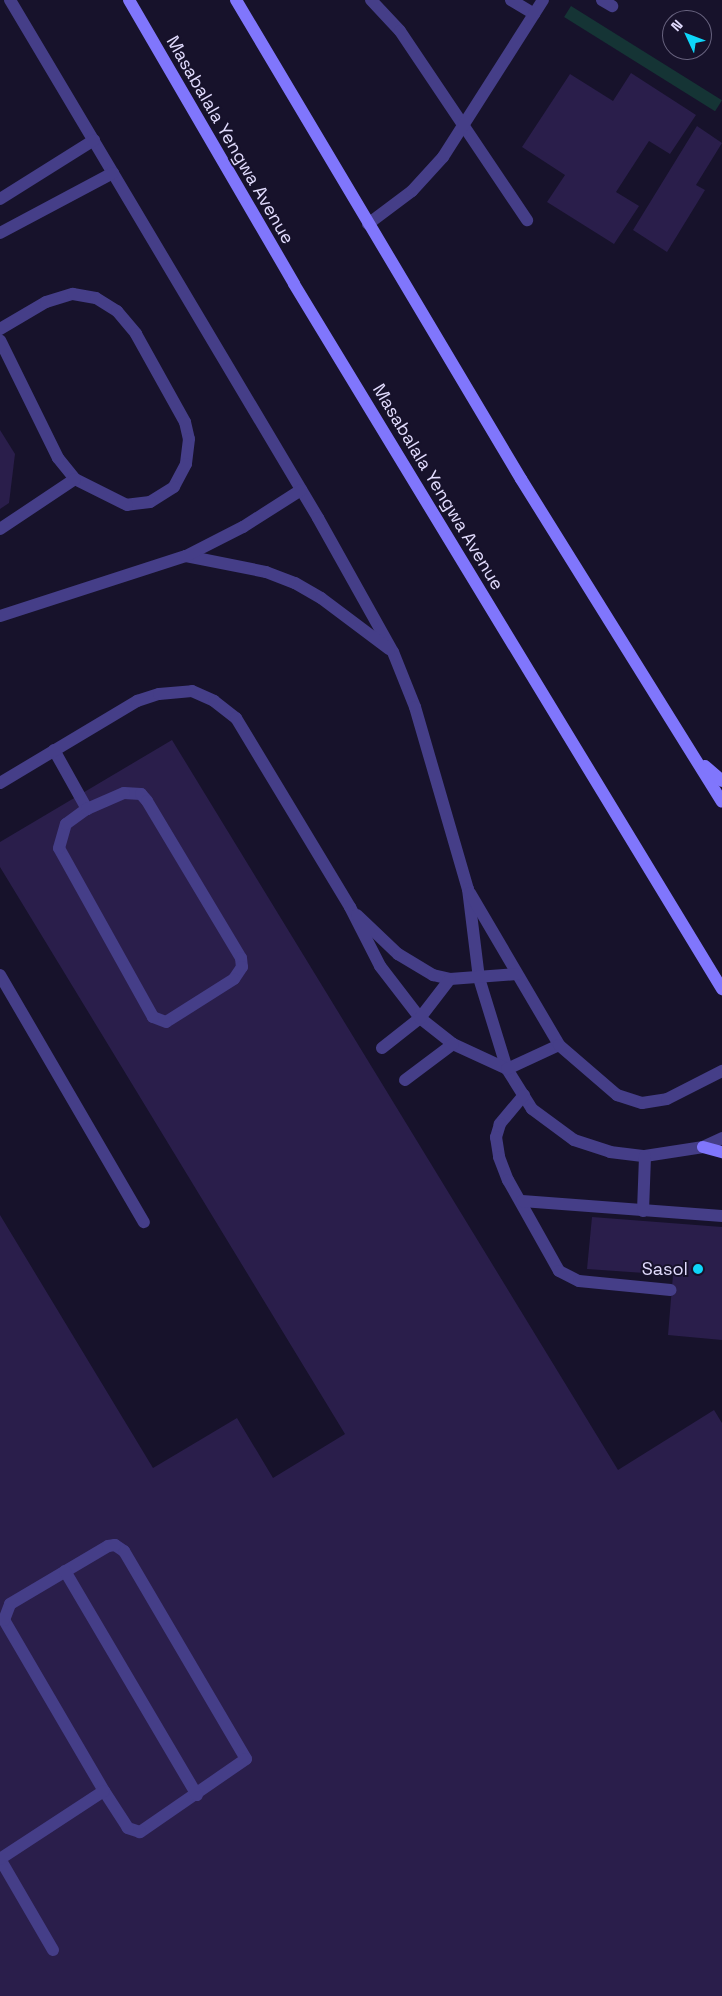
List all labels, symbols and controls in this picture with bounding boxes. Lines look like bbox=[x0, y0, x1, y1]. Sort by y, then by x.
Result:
north arrow bbox=[662, 10, 712, 60]
text: N bbox=[667, 16, 687, 35]
street label: Masabalala Yengwa Avenue bbox=[161, 32, 299, 248]
street label: Masabalala Yengwa Avenue bbox=[368, 380, 508, 594]
place label: Sasol bbox=[642, 1258, 688, 1280]
marker: Sasol bbox=[692, 1263, 704, 1275]

